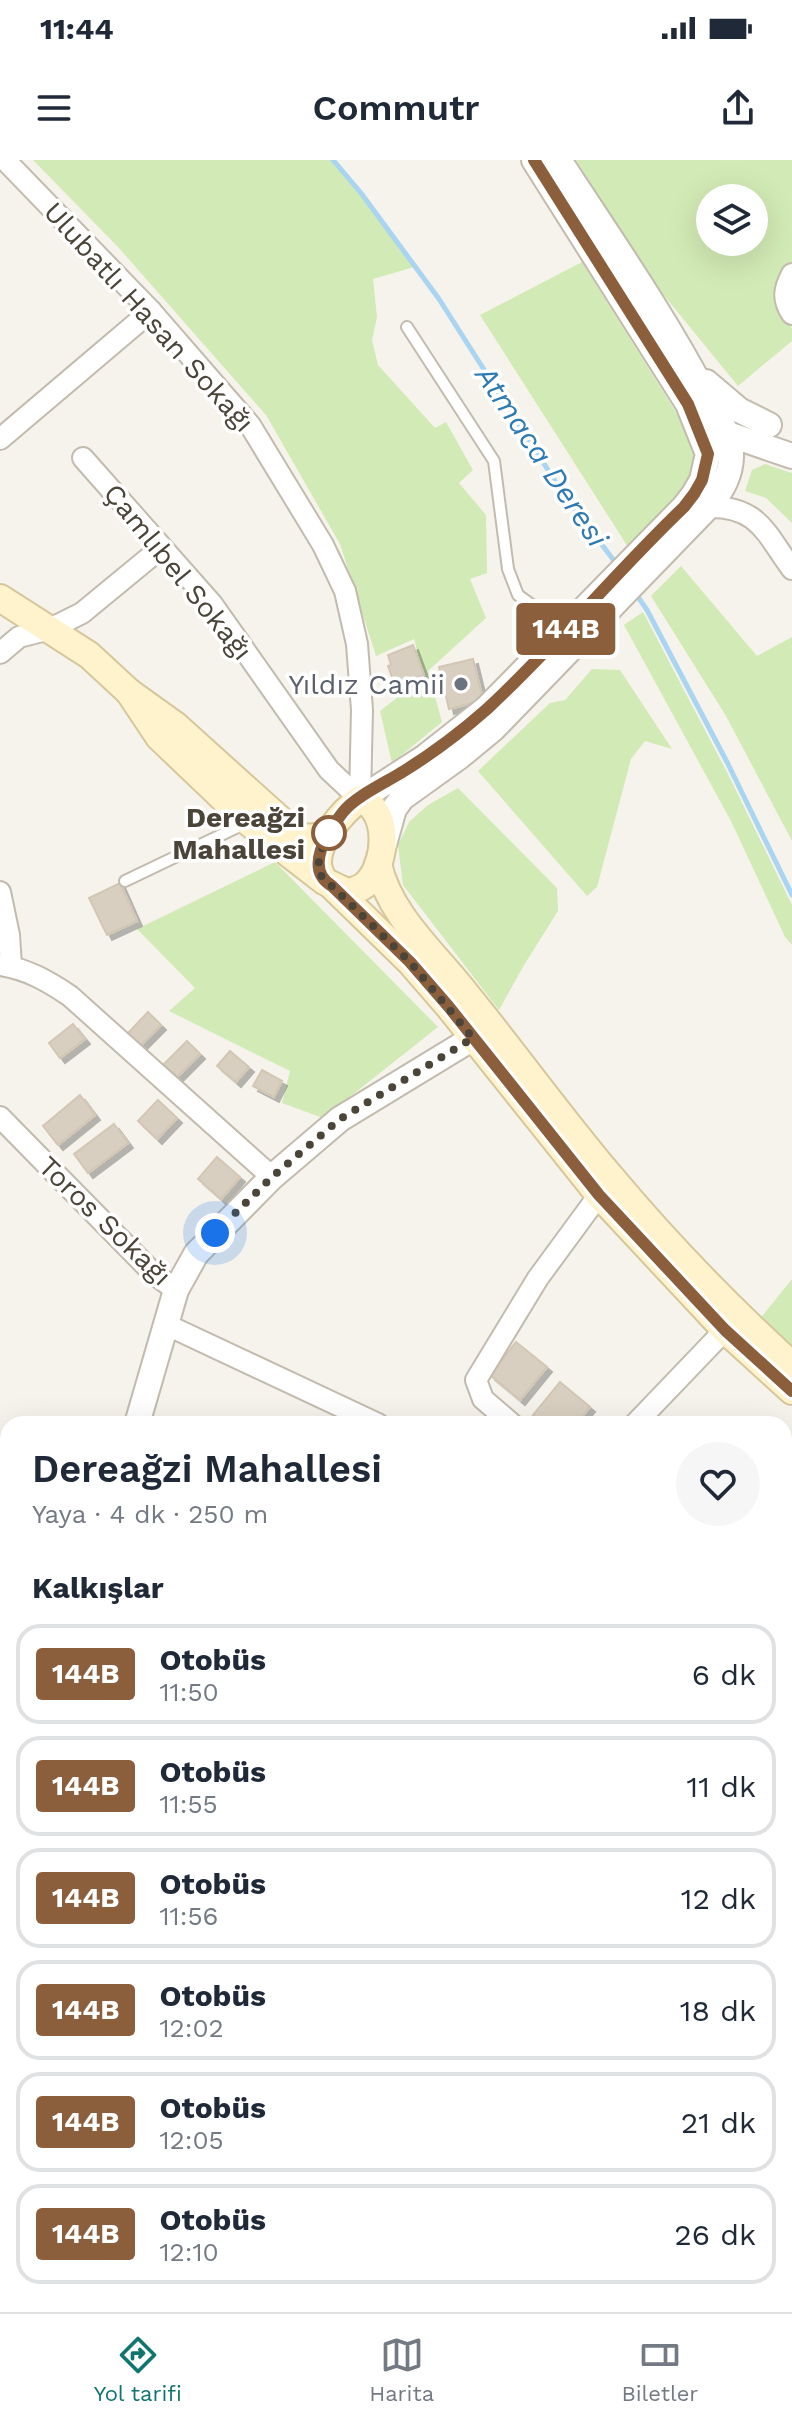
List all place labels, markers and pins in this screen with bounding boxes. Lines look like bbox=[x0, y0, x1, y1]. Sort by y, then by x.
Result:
place label: Yıldız Camii bbox=[288, 668, 445, 701]
marker: Yıldız Camii bbox=[452, 675, 470, 693]
place label: Dereağzi Mahallesi bbox=[172, 801, 305, 866]
marker: Dereağzi Mahallesi bbox=[312, 816, 346, 850]

